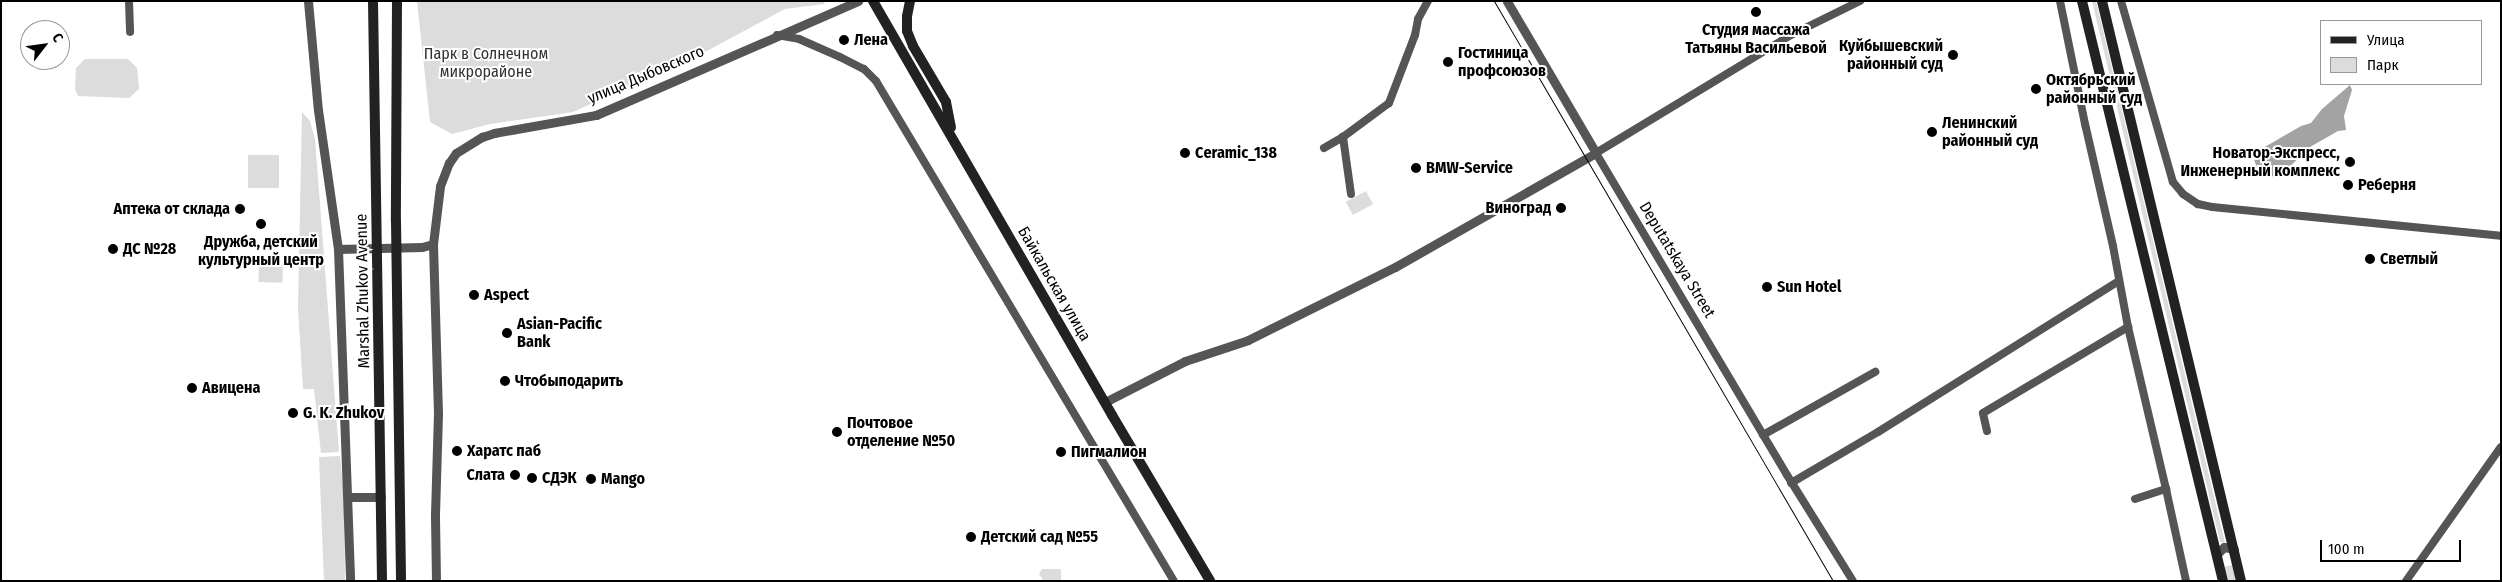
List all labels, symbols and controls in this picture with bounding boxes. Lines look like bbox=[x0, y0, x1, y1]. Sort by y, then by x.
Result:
marker: Студия массажа Татьяны Васильевой bbox=[1750, 6, 1762, 18]
north arrow bbox=[20, 20, 70, 70]
place label: Студия массажа Татьяны Васильевой bbox=[1685, 20, 1827, 58]
legend bbox=[2320, 20, 2482, 85]
text: С bbox=[48, 30, 67, 45]
place label: Лена bbox=[854, 30, 888, 50]
text: Улица bbox=[2367, 31, 2405, 49]
marker: Лена bbox=[838, 34, 850, 46]
place label: Куйбышевский районный суд bbox=[1839, 36, 1943, 74]
street label: улица Дыбовского bbox=[585, 42, 707, 108]
place label: Гостиница профсоюзов bbox=[1458, 43, 1546, 81]
park label: Парк в Солнечном микрорайоне bbox=[424, 44, 548, 82]
marker: Куйбышевский районный суд bbox=[1947, 49, 1959, 61]
marker: Гостиница профсоюзов bbox=[1442, 56, 1454, 68]
text: Парк bbox=[2367, 56, 2398, 74]
place label: Октябрьский районный суд bbox=[2046, 70, 2142, 108]
marker: Октябрьский районный суд bbox=[2030, 83, 2042, 95]
place label: Ленинский районный суд bbox=[1942, 113, 2038, 151]
marker: Ленинский районный суд bbox=[1926, 126, 1938, 138]
place label: Сeramic_138 bbox=[1195, 143, 1277, 163]
place label: Новатор-Экспресс, Инженерный комплекс bbox=[2181, 143, 2340, 181]
marker: Сeramic_138 bbox=[1179, 147, 1191, 159]
marker: Новатор-Экспресс, Инженерный комплекс bbox=[2344, 156, 2356, 168]
place label: BMW-Service bbox=[1426, 158, 1513, 178]
marker: BMW-Service bbox=[1410, 162, 1422, 174]
place label: Реберня bbox=[2358, 175, 2416, 195]
marker: Реберня bbox=[2342, 179, 2354, 191]
place label: Виноград bbox=[1486, 198, 1551, 218]
place label: Аптека от склада bbox=[114, 199, 230, 219]
street label: Deputatskaya Street bbox=[1635, 199, 1719, 321]
marker: Виноград bbox=[1555, 202, 1567, 214]
marker: Аптека от склада bbox=[234, 203, 246, 215]
street label: Marshal Zhukov Avenue bbox=[352, 214, 374, 368]
marker: Дружба, детский культурный центр bbox=[255, 218, 267, 230]
street label: Байкальская улица bbox=[1013, 223, 1095, 345]
place label: Дружба, детский культурный центр bbox=[198, 232, 324, 270]
place label: ДС №28 bbox=[123, 239, 176, 259]
marker: ДС №28 bbox=[107, 243, 119, 255]
place label: Светлый bbox=[2380, 249, 2438, 269]
marker: Светлый bbox=[2364, 253, 2376, 265]
place label: Sun Hotel bbox=[1777, 277, 1841, 297]
marker: Sun Hotel bbox=[1761, 281, 1773, 293]
place label: Aspect bbox=[484, 285, 529, 305]
marker: Aspect bbox=[468, 289, 480, 301]
place label: Asian-Pacific Bank bbox=[517, 314, 602, 352]
marker: Asian-Pacific Bank bbox=[501, 327, 513, 339]
place label: Чтобыподарить bbox=[515, 371, 623, 391]
marker: Чтобыподарить bbox=[499, 375, 511, 387]
place label: Авицена bbox=[202, 378, 260, 398]
marker: Авицена bbox=[186, 382, 198, 394]
place label: G. K. Zhukov bbox=[303, 403, 384, 423]
marker: G. K. Zhukov bbox=[287, 407, 299, 419]
place label: Почтовое отделение №50 bbox=[847, 413, 955, 451]
marker: Почтовое отделение №50 bbox=[831, 426, 843, 438]
place label: Харатс паб bbox=[467, 441, 541, 461]
place label: Пигмалион bbox=[1071, 442, 1147, 462]
marker: Харатс паб bbox=[451, 445, 463, 457]
marker: Пигмалион bbox=[1055, 446, 1067, 458]
place label: Слата bbox=[466, 465, 505, 485]
place label: СДЭК bbox=[542, 468, 577, 488]
marker: Слата bbox=[509, 469, 521, 481]
place label: Mango bbox=[601, 469, 645, 489]
marker: СДЭК bbox=[526, 472, 538, 484]
marker: Mango bbox=[585, 473, 597, 485]
place label: Детский сад №55 bbox=[981, 527, 1098, 547]
scale bar bbox=[2322, 530, 2463, 562]
marker: Детский сад №55 bbox=[965, 531, 977, 543]
text: 100 m bbox=[2328, 540, 2365, 558]

